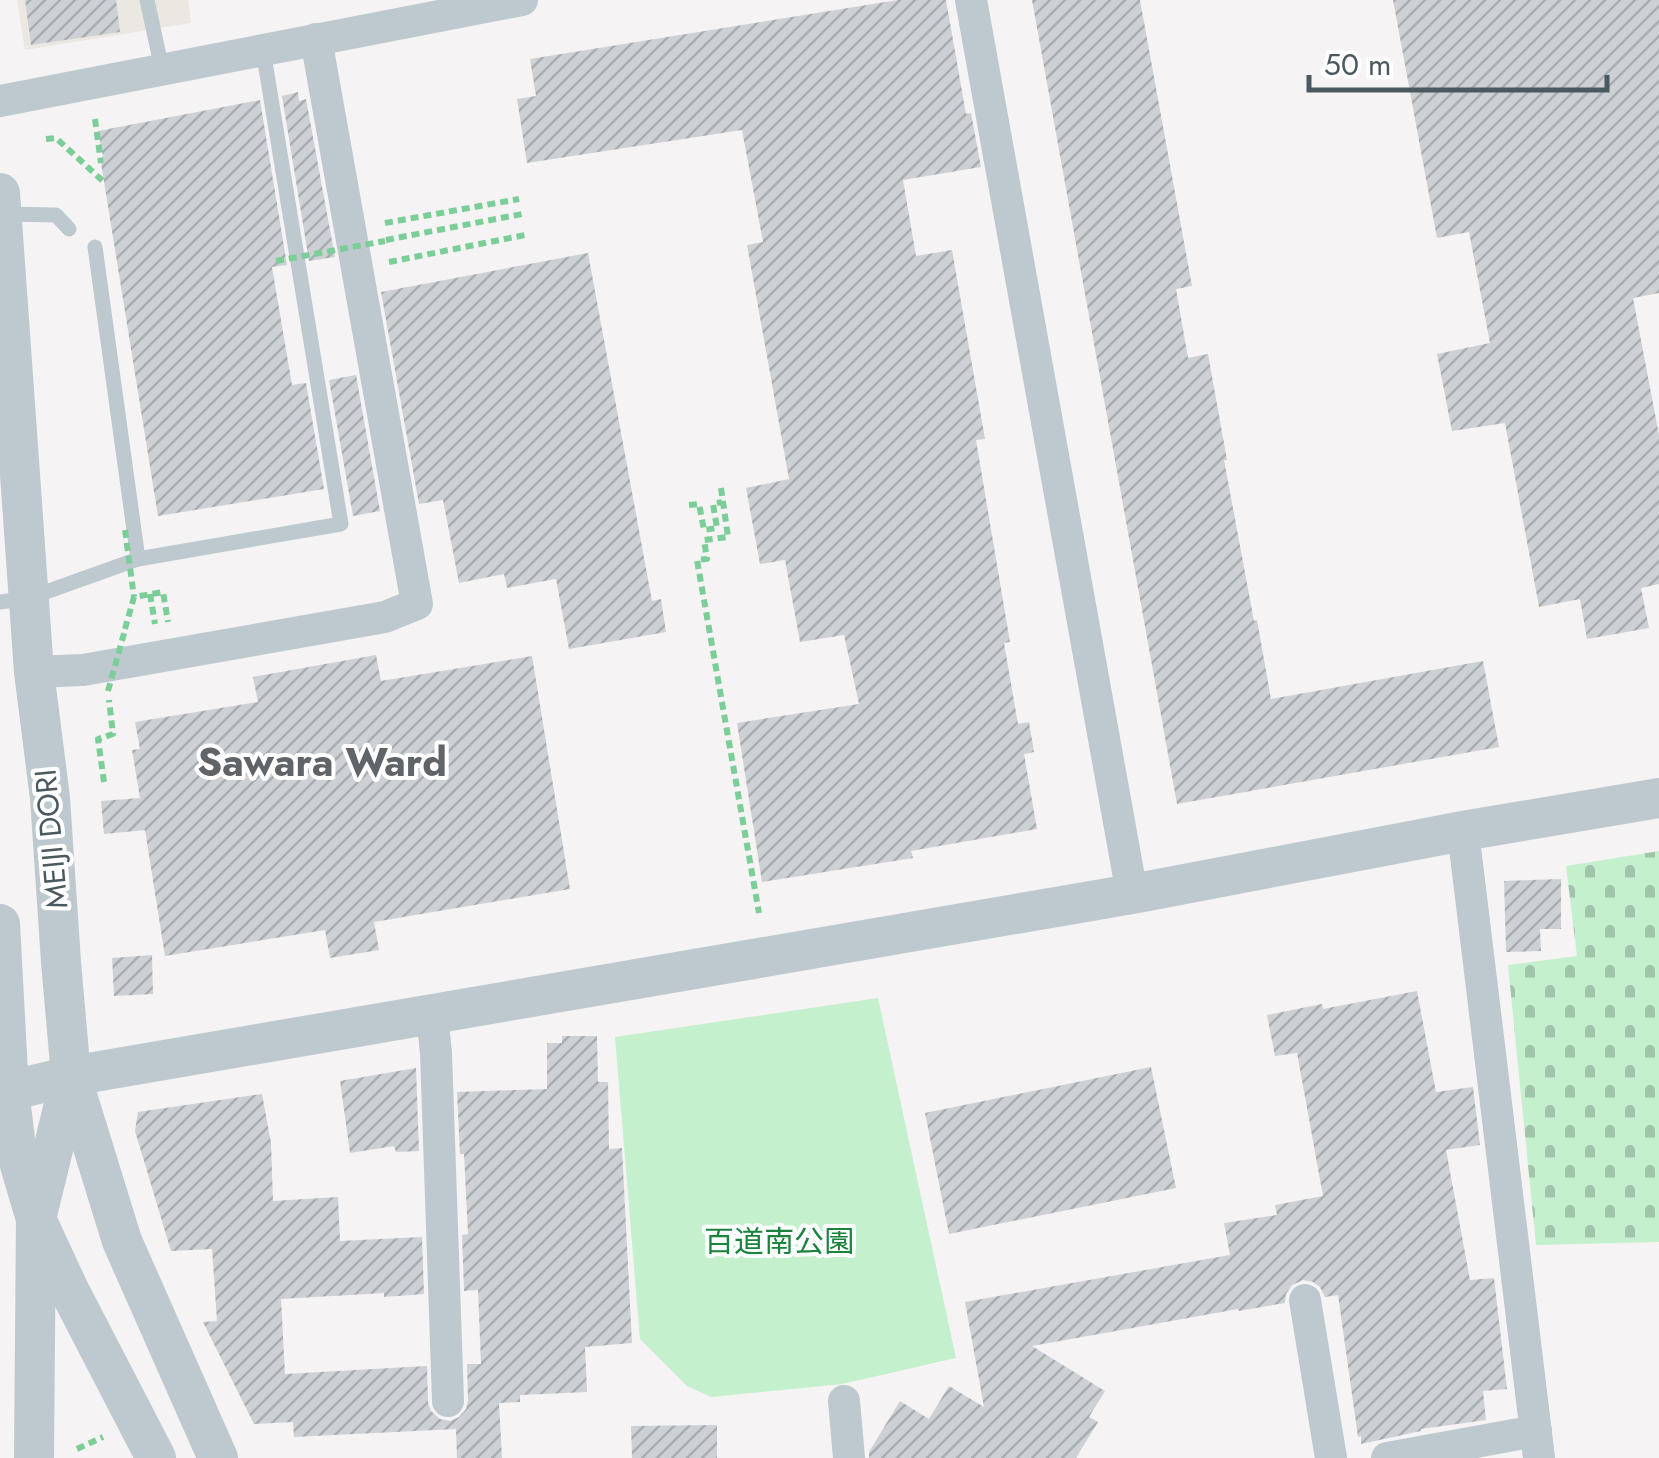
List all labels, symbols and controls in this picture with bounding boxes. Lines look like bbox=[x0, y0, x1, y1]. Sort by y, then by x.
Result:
scale bar bbox=[1309, 30, 1606, 92]
text: 50 m bbox=[1324, 43, 1391, 86]
district label: Sawara Ward bbox=[197, 733, 447, 791]
street label: MEIJI DORI bbox=[23, 767, 79, 911]
park label: 百道南公園 bbox=[704, 1220, 854, 1263]

